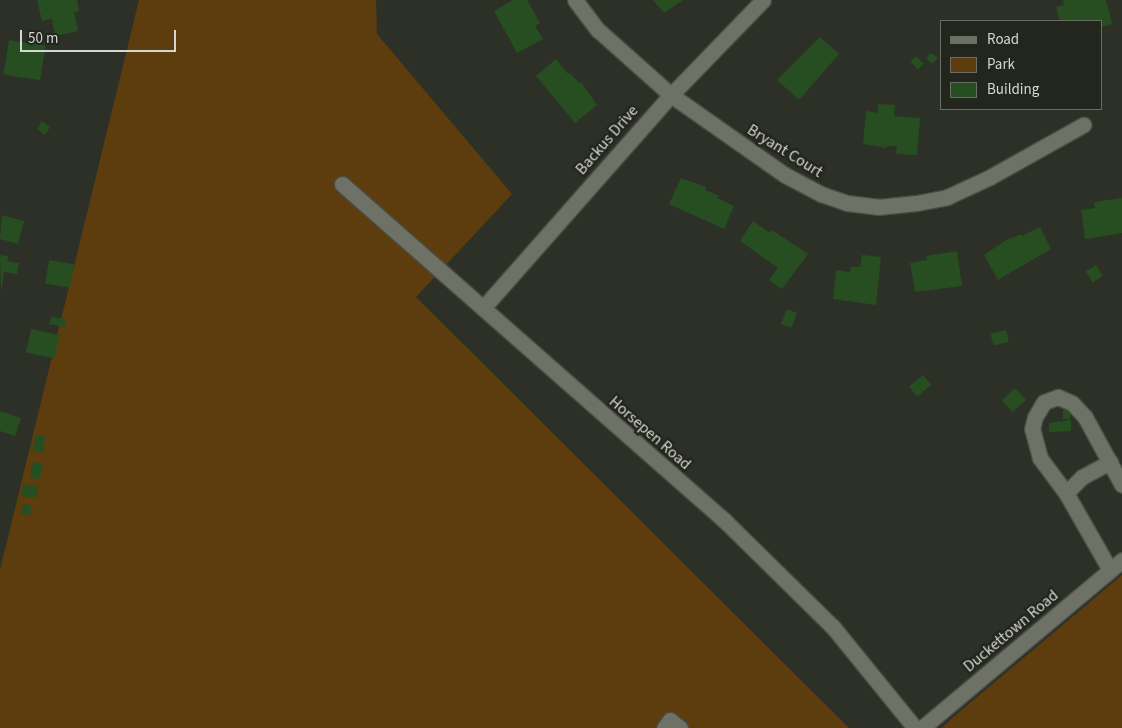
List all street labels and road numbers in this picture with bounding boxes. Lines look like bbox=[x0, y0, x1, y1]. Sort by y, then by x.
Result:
street label: Backus Drive bbox=[572, 101, 642, 179]
street label: Bryant Court bbox=[744, 120, 826, 182]
street label: Horsepen Road bbox=[605, 392, 695, 474]
street label: Duckettown Road bbox=[960, 586, 1062, 676]

